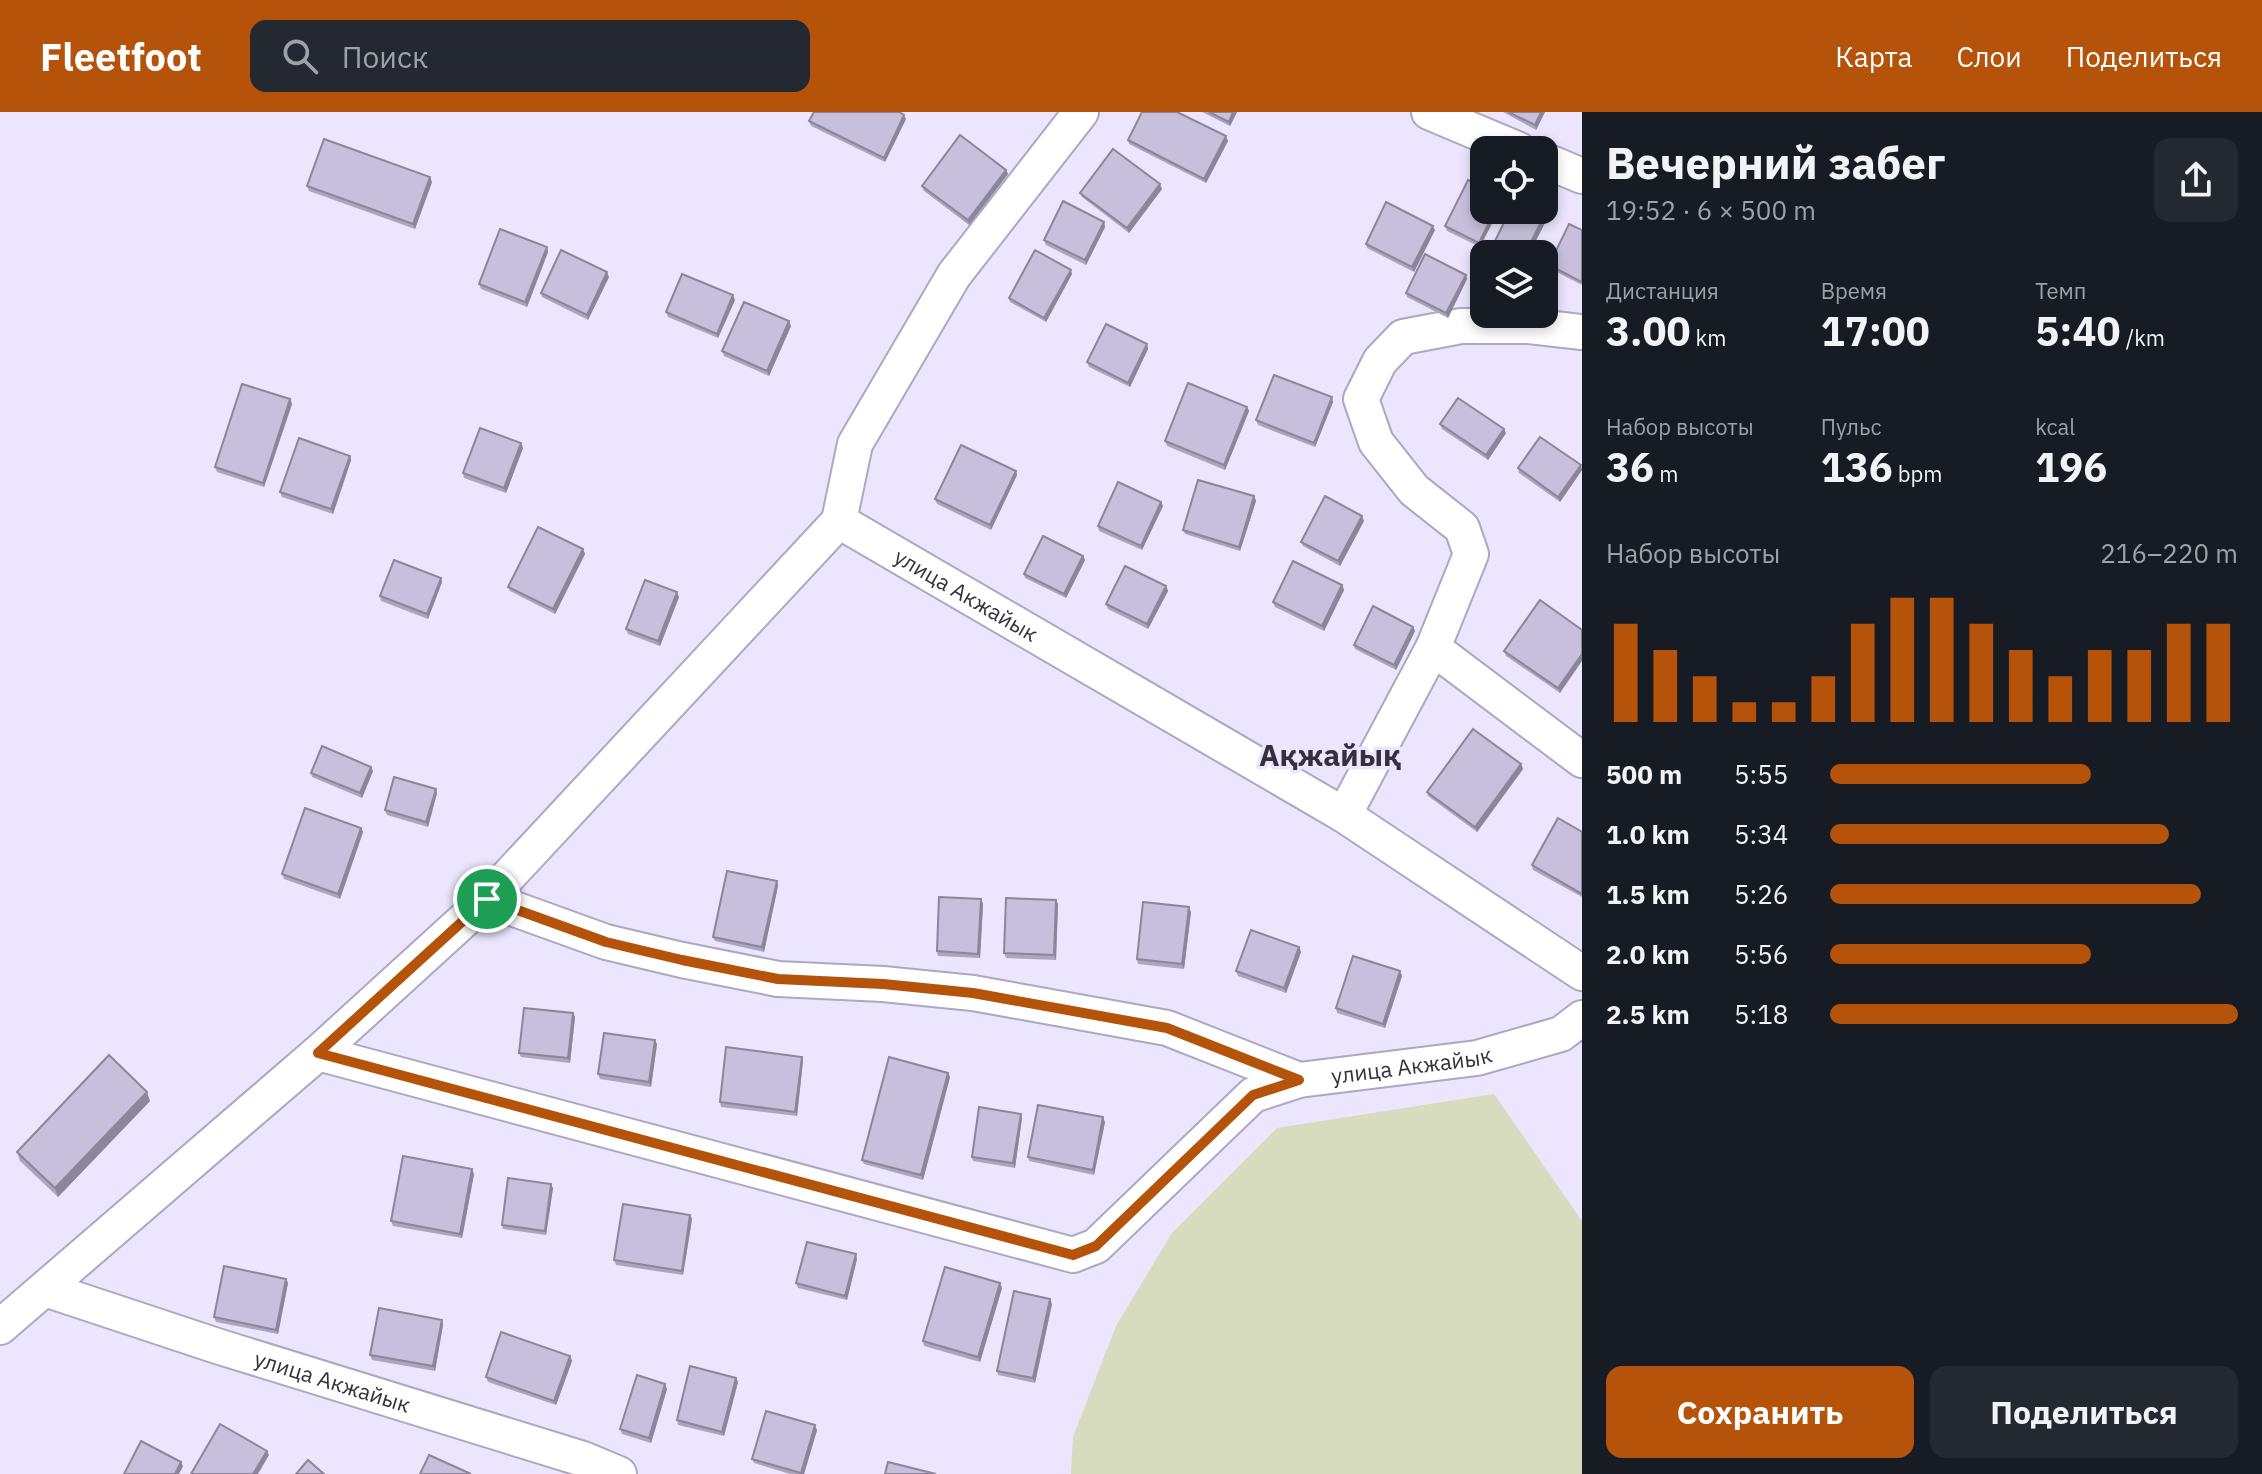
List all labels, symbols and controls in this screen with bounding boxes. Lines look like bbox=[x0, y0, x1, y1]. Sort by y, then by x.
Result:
search box bbox=[250, 20, 810, 92]
text: Fleetfoot bbox=[40, 32, 202, 81]
icon: search bbox=[278, 34, 322, 78]
text: Поиск bbox=[342, 37, 429, 76]
text: Карта bbox=[1835, 38, 1912, 75]
text: Слои bbox=[1956, 38, 2022, 75]
text: Поделиться bbox=[2066, 38, 2222, 75]
text: Вечерний забег bbox=[1606, 134, 1946, 191]
map controls bbox=[1470, 136, 1558, 328]
button: locate bbox=[1470, 136, 1558, 224]
button: share bbox=[2154, 138, 2238, 222]
text: 19:52 · 6 × 500 m bbox=[1606, 193, 1816, 227]
button: layers bbox=[1470, 240, 1558, 328]
text: Дистанция bbox=[1606, 276, 1719, 305]
text: Время bbox=[1821, 276, 1887, 305]
text: Темп bbox=[2035, 276, 2086, 305]
text: 3.00 bbox=[1606, 305, 1690, 357]
text: 17:00 bbox=[1821, 305, 1930, 357]
text: 5:40 bbox=[2035, 305, 2121, 357]
text: km bbox=[1690, 323, 1726, 352]
text: /km bbox=[2121, 323, 2165, 352]
text: Набор высоты bbox=[1606, 412, 1754, 441]
text: Пульс bbox=[1821, 412, 1881, 441]
text: kcal bbox=[2035, 412, 2075, 441]
text: 36 bbox=[1606, 441, 1654, 493]
text: 136 bbox=[1821, 441, 1893, 493]
text: 196 bbox=[2035, 441, 2107, 493]
text: m bbox=[1654, 459, 1678, 488]
text: bpm bbox=[1893, 459, 1943, 488]
text: Набор высоты bbox=[1606, 536, 1780, 570]
text: 216–220 m bbox=[2100, 536, 2238, 570]
street label: улица Акжайык bbox=[889, 541, 1044, 648]
district label: Ақжайық bbox=[1259, 735, 1401, 774]
text: 500 m bbox=[1606, 757, 1682, 791]
text: 5:55 bbox=[1734, 757, 1788, 791]
text: 1.0 km bbox=[1606, 817, 1690, 851]
text: 5:34 bbox=[1734, 817, 1788, 851]
pin bbox=[453, 865, 521, 933]
icon: arrive bbox=[465, 877, 509, 921]
text: 1.5 km bbox=[1606, 877, 1690, 911]
text: 5:26 bbox=[1734, 877, 1788, 911]
text: 2.0 km bbox=[1606, 937, 1690, 971]
text: 5:56 bbox=[1734, 937, 1788, 971]
text: 2.5 km bbox=[1606, 997, 1690, 1031]
text: 5:18 bbox=[1734, 997, 1788, 1031]
street label: улица Акжайык bbox=[1330, 1039, 1495, 1090]
street label: улица Акжайык bbox=[251, 1343, 414, 1419]
button: Сохранить bbox=[1606, 1366, 1914, 1458]
button: Поделиться bbox=[1930, 1366, 2238, 1458]

